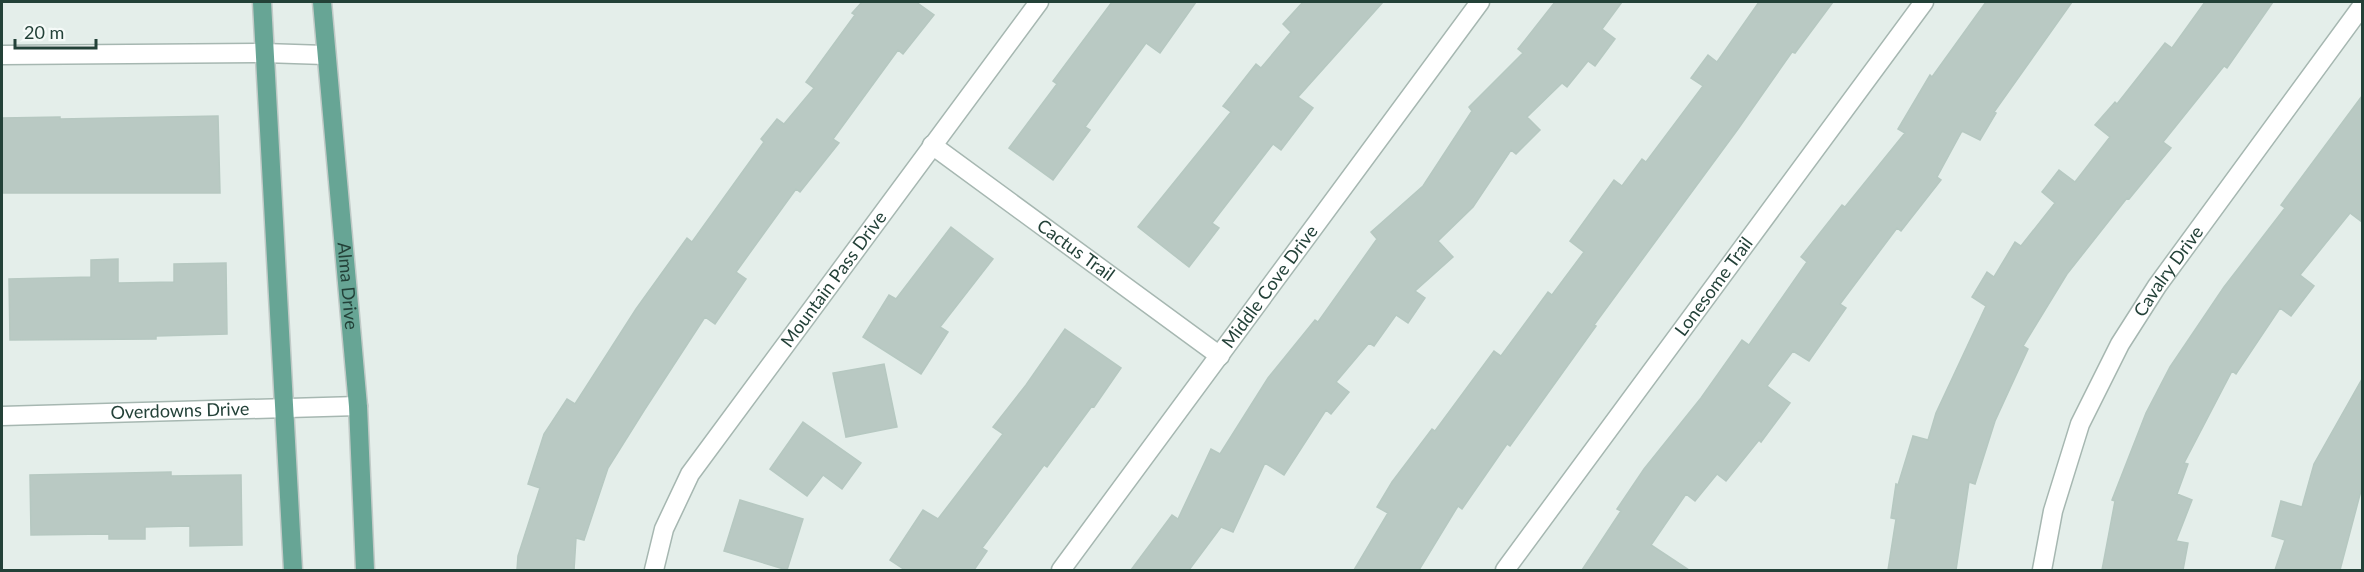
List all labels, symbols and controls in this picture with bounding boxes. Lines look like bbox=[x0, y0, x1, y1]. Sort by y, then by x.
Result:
scale bar bbox=[15, 12, 96, 50]
text: 20 m bbox=[24, 21, 64, 43]
street label: Mountain Pass Drive bbox=[776, 207, 891, 351]
street label: Cactus Trail bbox=[1033, 214, 1119, 285]
street label: Middle Cove Drive bbox=[1217, 220, 1322, 352]
street label: Cavalry Drive bbox=[2128, 221, 2207, 320]
street label: Lonesome Trail bbox=[1669, 232, 1757, 340]
street label: Alma Drive bbox=[333, 241, 363, 330]
street label: Overdowns Drive bbox=[110, 397, 250, 423]

